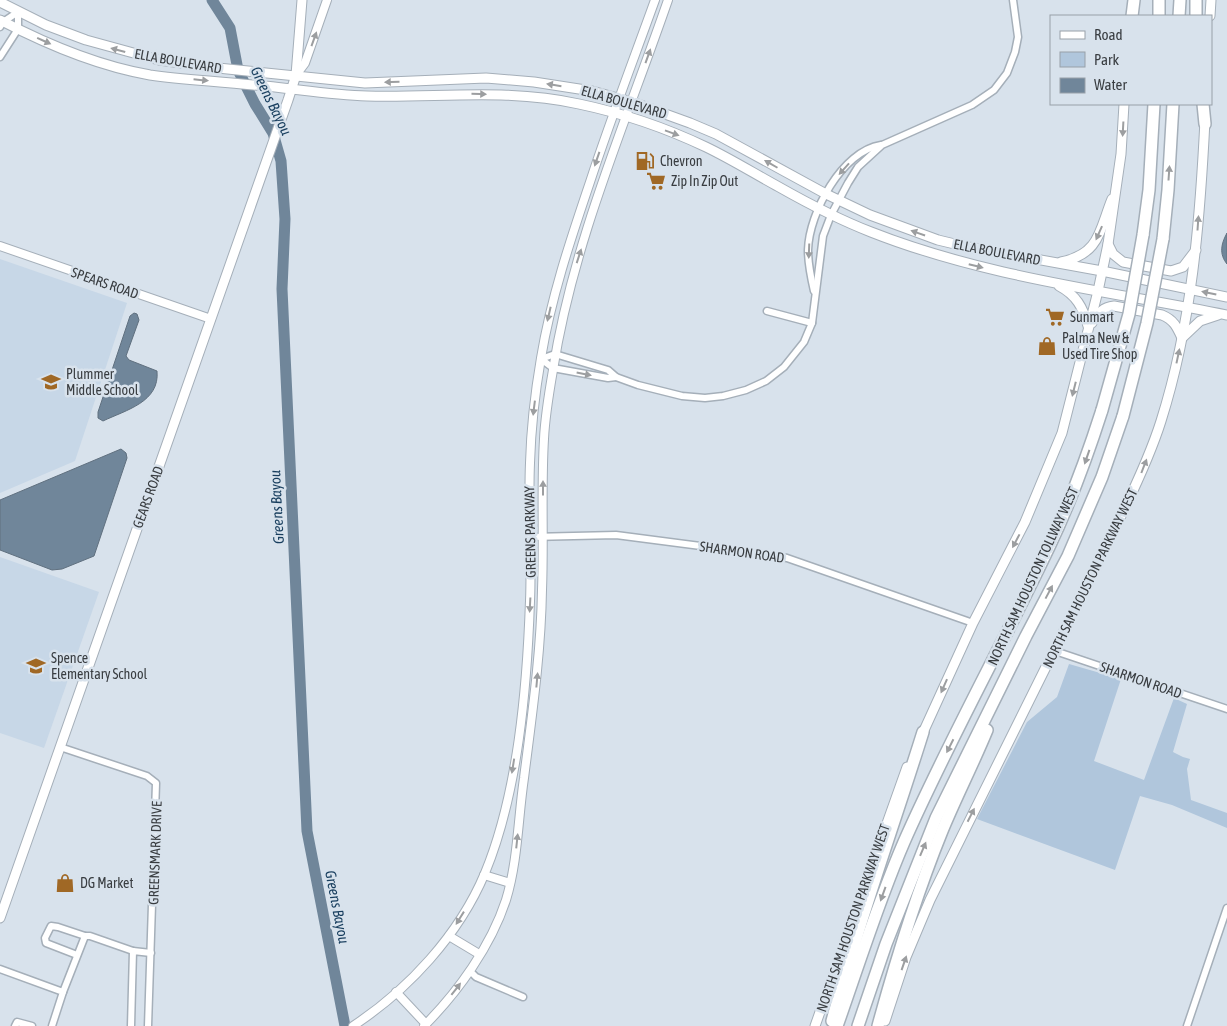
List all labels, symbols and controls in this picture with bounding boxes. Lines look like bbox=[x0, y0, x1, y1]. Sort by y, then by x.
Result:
legend bbox=[1050, 15, 1212, 105]
text: Road bbox=[1094, 26, 1123, 43]
one-way arrow bbox=[310, 31, 318, 46]
one-way arrow bbox=[37, 37, 51, 45]
street label: ELLA BOULEVARD bbox=[133, 45, 223, 77]
one-way arrow bbox=[111, 46, 126, 54]
one-way arrow bbox=[644, 48, 652, 63]
text: Park bbox=[1094, 51, 1119, 68]
water label: Greens Bayou bbox=[248, 64, 295, 138]
one-way arrow bbox=[193, 76, 209, 84]
text: Water bbox=[1094, 76, 1127, 93]
one-way arrow bbox=[383, 78, 399, 86]
one-way arrow bbox=[545, 81, 561, 89]
street label: ELLA BOULEVARD bbox=[579, 82, 669, 122]
one-way arrow bbox=[472, 90, 488, 98]
one-way arrow bbox=[1118, 121, 1126, 137]
one-way arrow bbox=[665, 130, 680, 137]
fuel station icon: Chevron bbox=[634, 150, 656, 172]
one-way arrow bbox=[593, 152, 601, 167]
place label: Chevron bbox=[660, 153, 703, 169]
one-way arrow bbox=[764, 160, 777, 169]
one-way arrow bbox=[838, 162, 849, 175]
one-way arrow bbox=[1166, 164, 1174, 180]
supermarket icon: Zip In Zip Out bbox=[645, 170, 667, 192]
place label: Zip In Zip Out bbox=[671, 173, 738, 189]
one-way arrow bbox=[1194, 215, 1202, 231]
one-way arrow bbox=[1095, 226, 1103, 240]
one-way arrow bbox=[910, 229, 925, 236]
street label: ELLA BOULEVARD bbox=[952, 236, 1042, 268]
one-way arrow bbox=[804, 243, 812, 259]
one-way arrow bbox=[575, 248, 583, 263]
one-way arrow bbox=[968, 262, 983, 270]
street label: SPEARS ROAD bbox=[69, 264, 141, 302]
one-way arrow bbox=[1202, 289, 1217, 297]
supermarket icon: Sunmart bbox=[1044, 306, 1066, 328]
one-way arrow bbox=[545, 307, 553, 322]
place label: Sunmart bbox=[1070, 309, 1114, 325]
place label: Palma New & Used Tire Shop bbox=[1062, 330, 1138, 362]
shop icon: Palma New & Used Tire Shop bbox=[1036, 335, 1058, 357]
one-way arrow bbox=[1174, 349, 1182, 364]
place label: Plummer Middle School bbox=[66, 366, 139, 398]
one-way arrow bbox=[577, 370, 593, 378]
school or university icon: Plummer Middle School bbox=[40, 371, 62, 393]
one-way arrow bbox=[1070, 382, 1078, 397]
one-way arrow bbox=[530, 400, 538, 416]
one-way arrow bbox=[1082, 449, 1090, 464]
one-way arrow bbox=[1140, 458, 1148, 473]
street label: GEARS ROAD bbox=[129, 464, 167, 530]
water label: Greens Bayou bbox=[266, 469, 287, 545]
one-way arrow bbox=[539, 479, 547, 495]
street label: NORTH SAM HOUSTON TOLLWAY WEST bbox=[985, 484, 1081, 668]
street label: GREENS PARKWAY bbox=[521, 485, 539, 578]
street label: NORTH SAM HOUSTON PARKWAY WEST bbox=[1039, 486, 1141, 670]
one-way arrow bbox=[1012, 533, 1020, 548]
street label: SHARMON ROAD bbox=[699, 538, 786, 566]
one-way arrow bbox=[1045, 585, 1053, 600]
one-way arrow bbox=[525, 597, 533, 613]
place label: Spence Elementary School bbox=[51, 650, 147, 682]
school or university icon: Spence Elementary School bbox=[25, 655, 47, 677]
street label: SHARMON ROAD bbox=[1098, 659, 1184, 702]
one-way arrow bbox=[533, 672, 541, 688]
one-way arrow bbox=[940, 679, 948, 693]
one-way arrow bbox=[946, 739, 954, 753]
one-way arrow bbox=[509, 759, 517, 775]
street label: GREENSMARK DRIVE bbox=[145, 801, 165, 905]
one-way arrow bbox=[967, 808, 975, 822]
street label: NORTH SAM HOUSTON PARKWAY WEST bbox=[813, 822, 893, 1014]
one-way arrow bbox=[513, 833, 521, 849]
one-way arrow bbox=[920, 842, 928, 856]
water label: Greens Bayou bbox=[322, 869, 353, 945]
shop icon: DG Market bbox=[54, 872, 76, 894]
place label: DG Market bbox=[80, 875, 133, 891]
one-way arrow bbox=[879, 887, 887, 902]
one-way arrow bbox=[455, 912, 464, 925]
one-way arrow bbox=[901, 956, 908, 971]
one-way arrow bbox=[451, 982, 461, 996]

